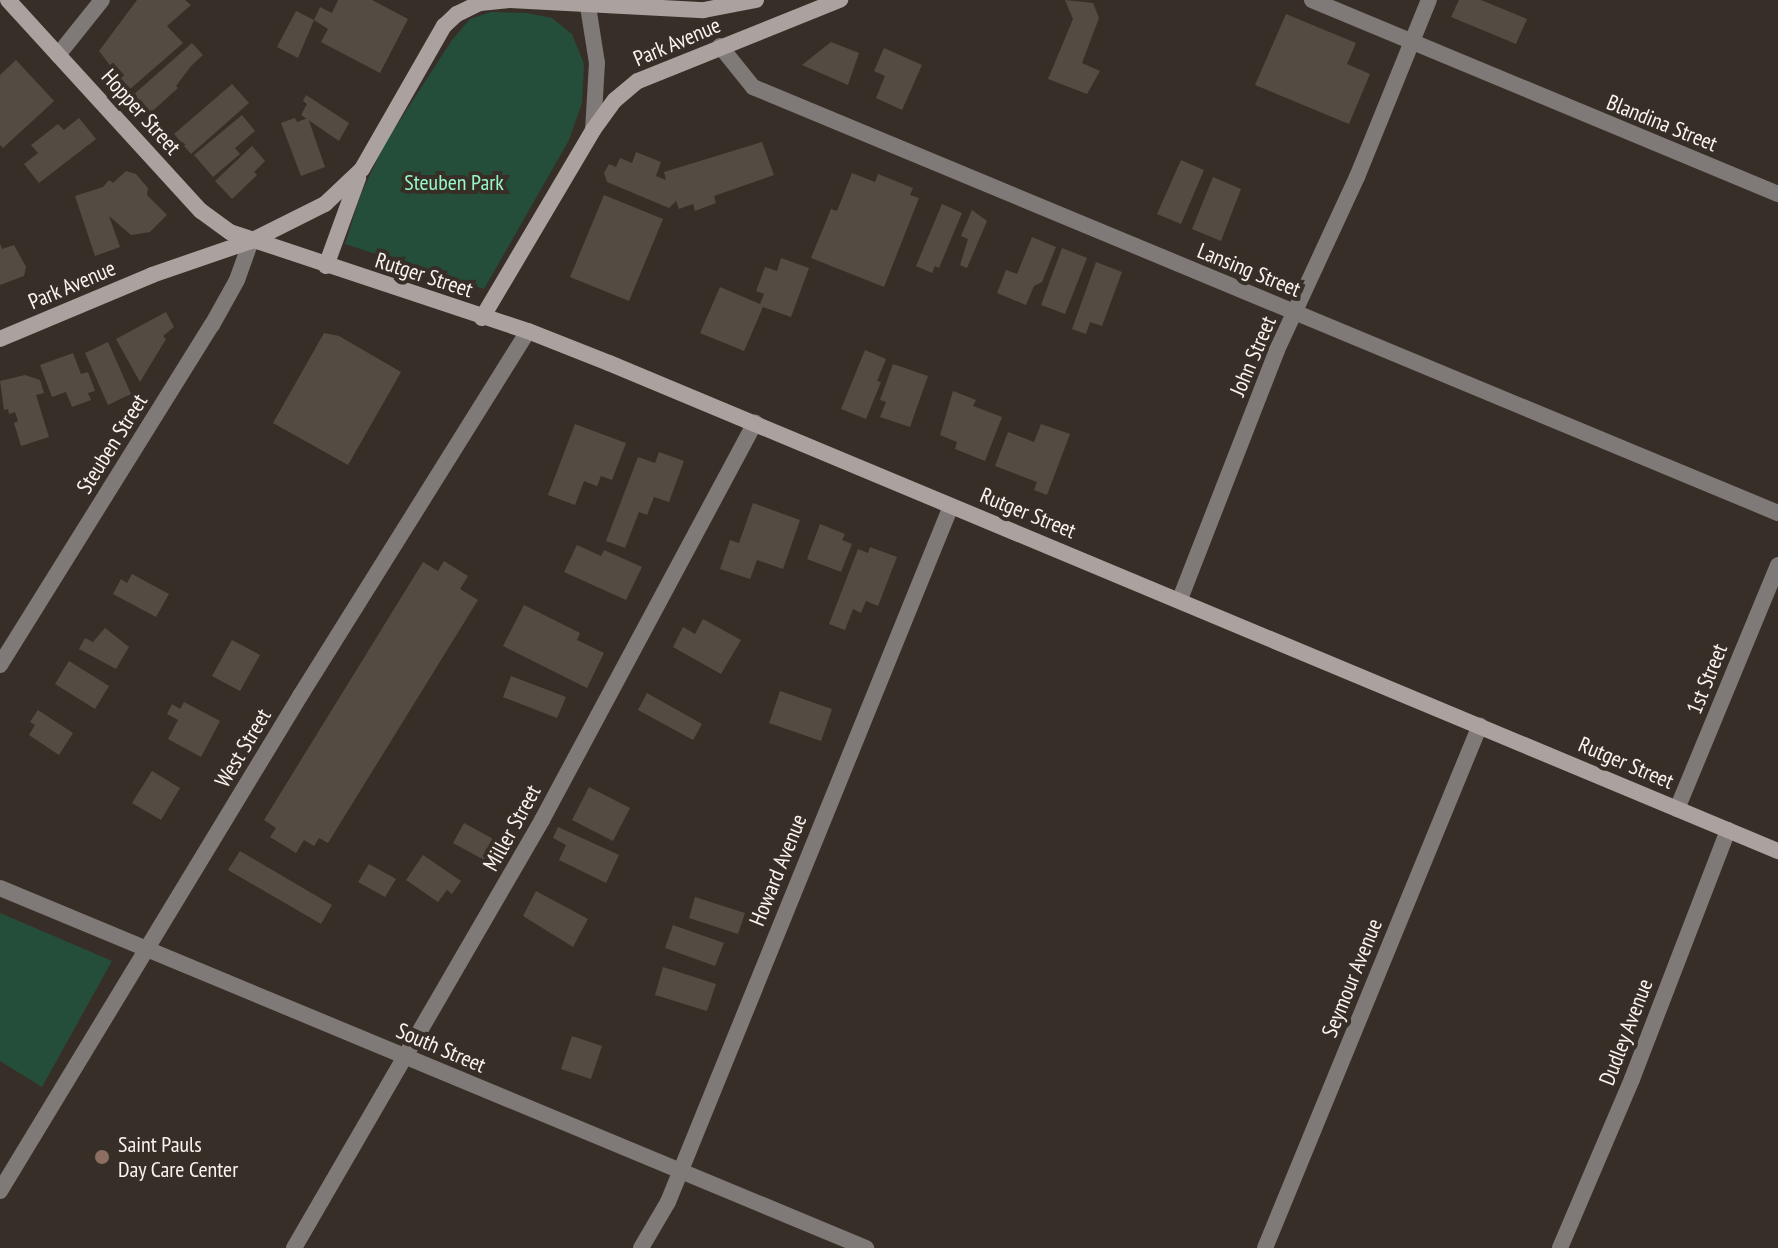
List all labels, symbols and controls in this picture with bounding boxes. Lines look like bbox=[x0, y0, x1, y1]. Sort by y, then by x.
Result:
street label: Park Avenue bbox=[629, 12, 725, 72]
street label: Hopper Street bbox=[96, 64, 186, 160]
street label: Blandina Street bbox=[1603, 89, 1721, 157]
park label: Steuben Park bbox=[404, 170, 504, 196]
street label: Lansing Street bbox=[1194, 237, 1304, 303]
street label: Rutger Street bbox=[372, 247, 476, 303]
street label: Park Avenue bbox=[24, 255, 120, 315]
street label: John Street bbox=[1224, 312, 1282, 400]
street label: Steuben Street bbox=[71, 389, 153, 499]
street label: Rutger Street bbox=[976, 482, 1080, 544]
street label: 1st Street bbox=[1681, 640, 1733, 718]
street label: West Street bbox=[209, 704, 277, 792]
street label: Rutger Street bbox=[1574, 731, 1678, 795]
street label: Miller Street bbox=[478, 780, 546, 876]
street label: Howard Avenue bbox=[744, 810, 812, 930]
street label: Seymour Avenue bbox=[1316, 915, 1388, 1041]
street label: Dudley Avenue bbox=[1593, 975, 1659, 1089]
street label: South Street bbox=[392, 1017, 490, 1079]
place label: Saint Pauls Day Care Center bbox=[118, 1131, 239, 1182]
marker: Saint Pauls Day Care Center bbox=[93, 1148, 111, 1166]

